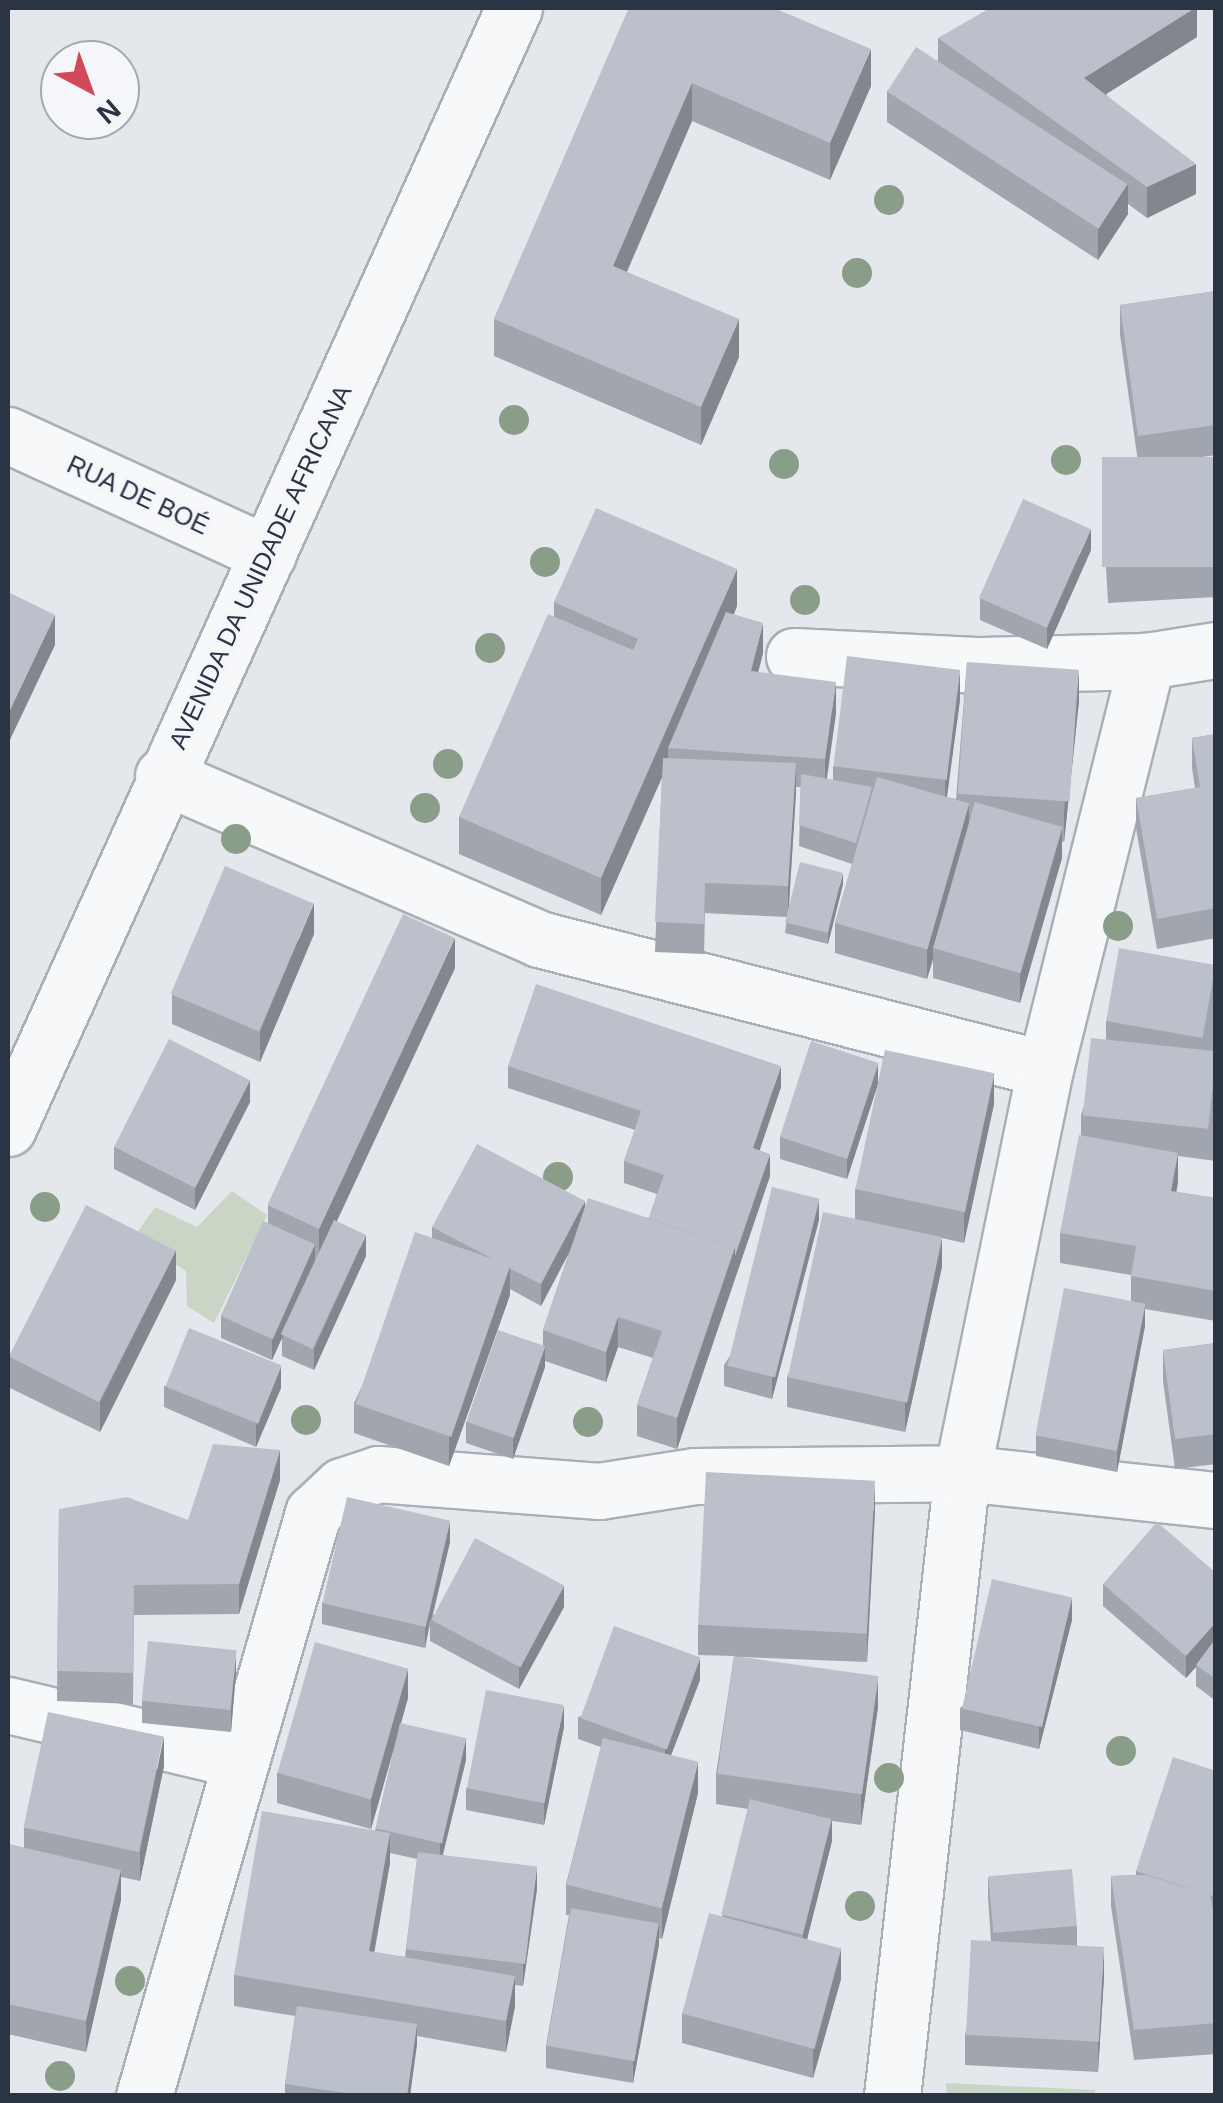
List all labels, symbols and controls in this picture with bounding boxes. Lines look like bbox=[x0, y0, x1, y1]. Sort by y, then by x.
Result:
north arrow bbox=[40, 40, 140, 140]
text: N bbox=[91, 93, 127, 130]
street label: AVENIDA DA UNIDADE AFRICANA bbox=[161, 378, 359, 756]
street label: RUA DE BOÉ bbox=[62, 449, 214, 541]

